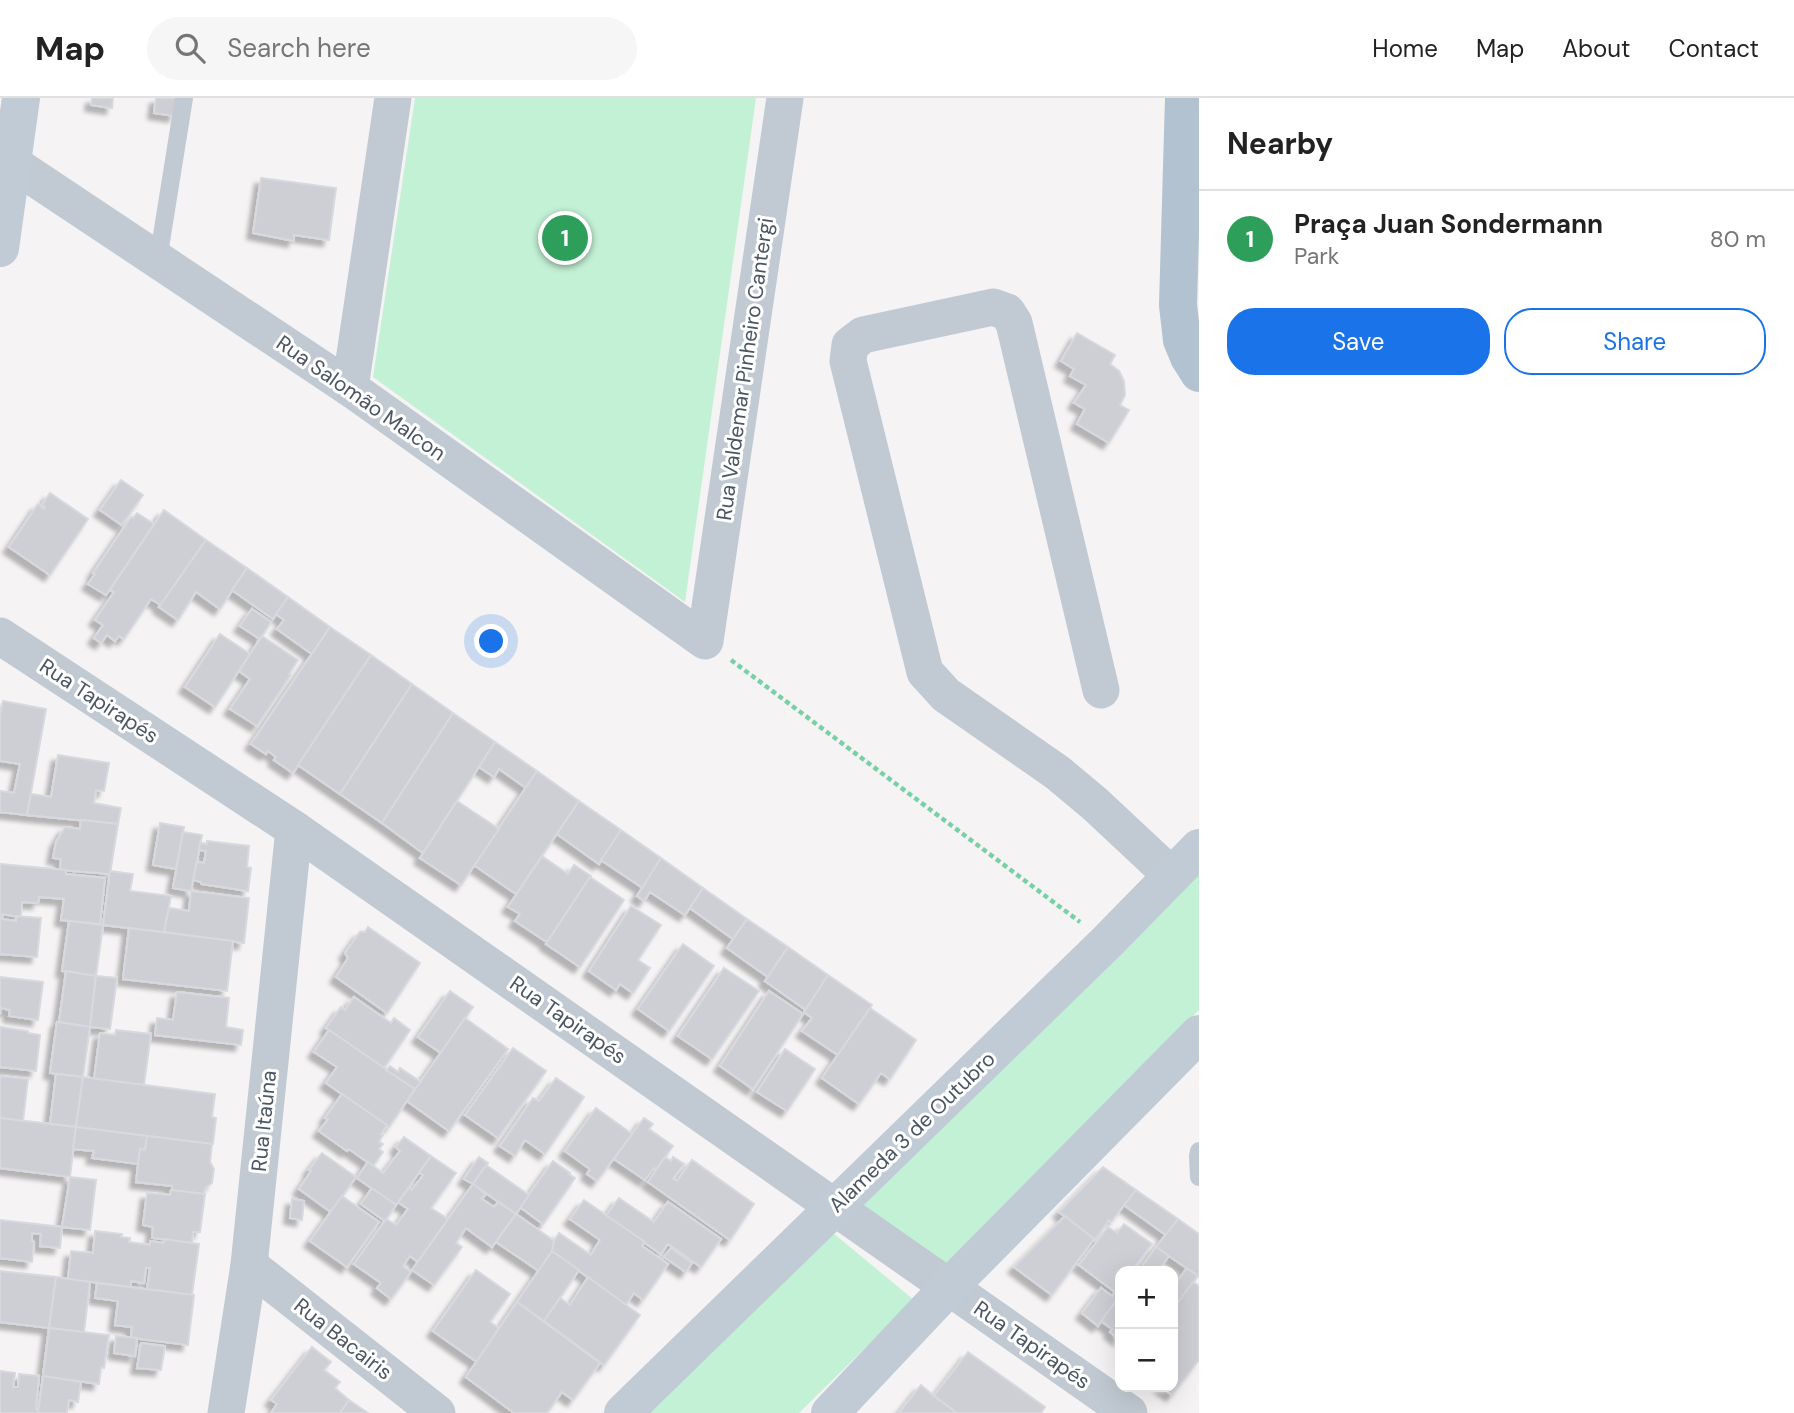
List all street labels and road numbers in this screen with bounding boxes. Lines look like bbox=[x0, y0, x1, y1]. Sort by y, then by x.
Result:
street label: Rua Valdemar Pinheiro Cantergi bbox=[710, 216, 780, 522]
street label: Rua Salomão Malcon bbox=[271, 329, 451, 467]
street label: Rua Tapirapés bbox=[34, 652, 164, 750]
street label: Rua Tapirapés bbox=[504, 969, 632, 1071]
street label: Alameda 3 de Outubro bbox=[823, 1045, 1001, 1219]
street label: Rua Itaúna bbox=[245, 1069, 283, 1173]
street label: Rua Bacairis bbox=[288, 1292, 398, 1386]
street label: Rua Tapirapés bbox=[968, 1294, 1096, 1396]

